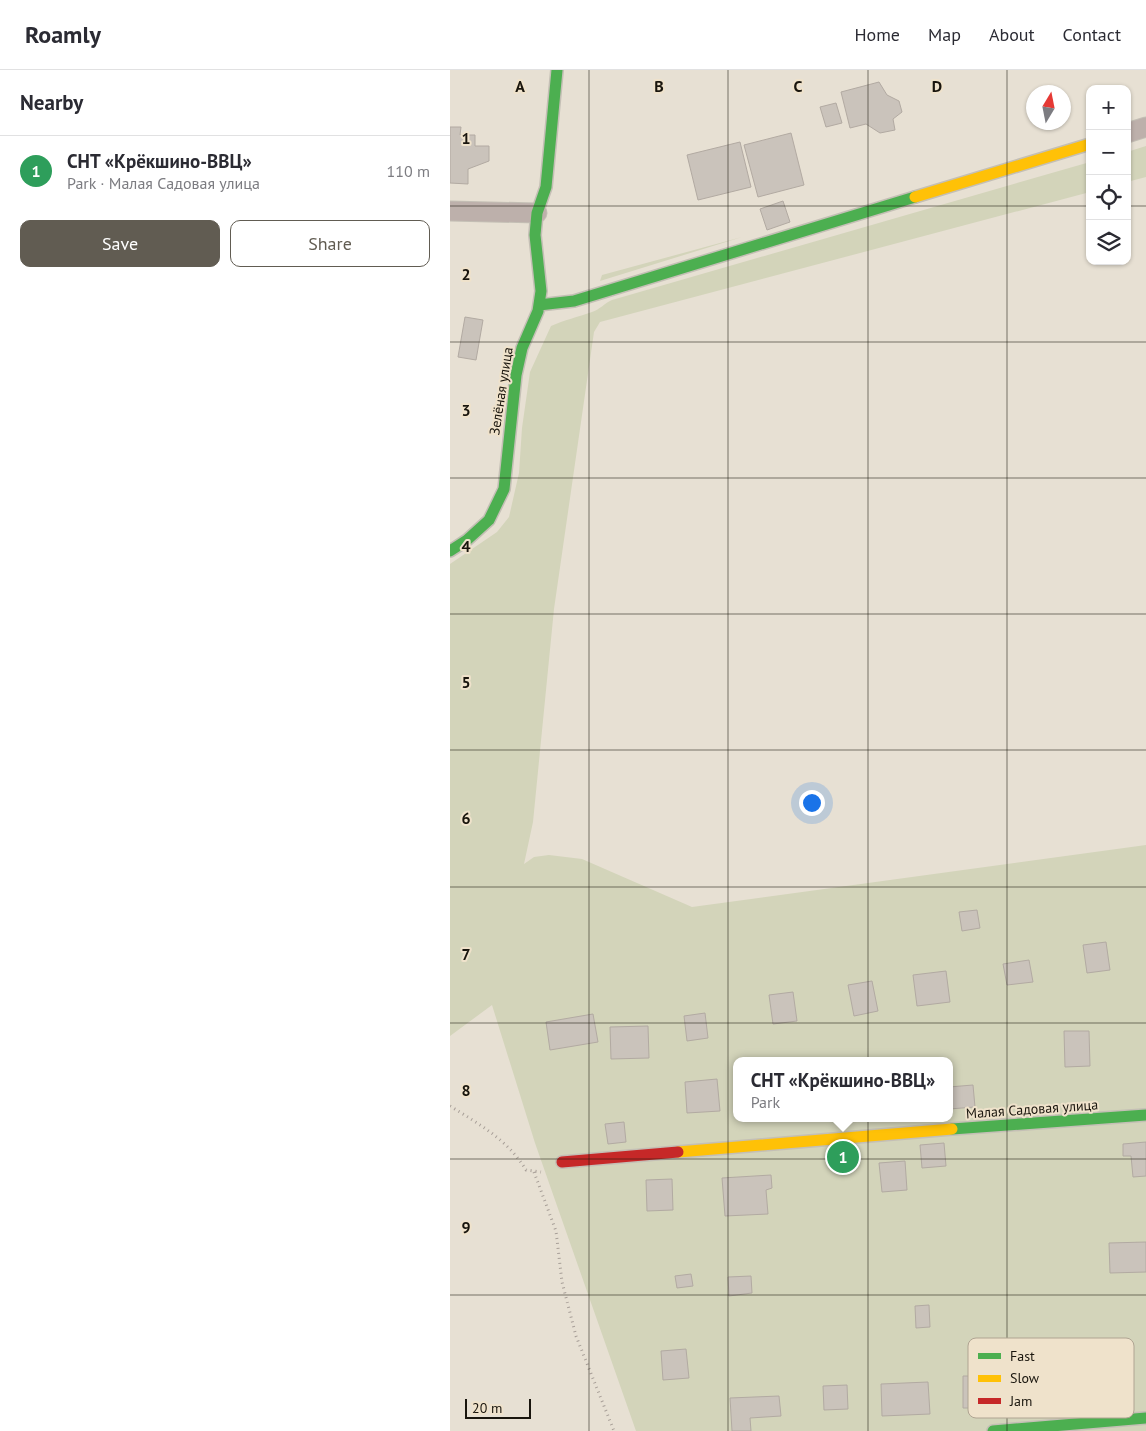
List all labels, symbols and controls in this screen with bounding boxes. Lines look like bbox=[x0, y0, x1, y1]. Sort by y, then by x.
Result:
text: Roamly bbox=[25, 19, 101, 50]
text: Home bbox=[854, 23, 900, 46]
text: Map bbox=[928, 23, 961, 46]
text: About bbox=[989, 23, 1035, 46]
text: Contact bbox=[1063, 23, 1121, 46]
text: A bbox=[515, 76, 525, 96]
text: B bbox=[654, 76, 664, 96]
text: C bbox=[794, 76, 803, 96]
text: D bbox=[932, 76, 942, 96]
north arrow bbox=[1026, 85, 1071, 130]
map controls bbox=[1086, 85, 1131, 265]
button: + bbox=[1086, 85, 1131, 130]
text: Nearby bbox=[20, 89, 83, 116]
text: 1 bbox=[461, 128, 471, 148]
button: − bbox=[1086, 130, 1131, 175]
text: СНТ «Крёкшино-ВВЦ» bbox=[67, 149, 252, 173]
text: 1 bbox=[31, 161, 41, 181]
text: 110 m bbox=[387, 161, 430, 181]
text: Park · Малая Садовая улица bbox=[67, 173, 260, 193]
button: locate bbox=[1086, 175, 1131, 220]
button: Save bbox=[20, 220, 220, 267]
button: Share bbox=[230, 220, 430, 267]
button: layers bbox=[1086, 220, 1131, 265]
text: 2 bbox=[461, 264, 471, 284]
street label: Зелёная улица bbox=[485, 346, 517, 436]
text: 3 bbox=[461, 400, 471, 420]
text: 4 bbox=[461, 536, 471, 556]
text: 5 bbox=[461, 672, 471, 692]
your location bbox=[799, 790, 825, 816]
text: 6 bbox=[461, 808, 471, 828]
text: 7 bbox=[461, 944, 471, 964]
popup bbox=[733, 1057, 953, 1122]
text: СНТ «Крёкшино-ВВЦ» bbox=[751, 1068, 935, 1092]
text: 8 bbox=[461, 1080, 471, 1100]
text: Park bbox=[751, 1092, 780, 1112]
street label: Малая Садовая улица bbox=[965, 1095, 1099, 1123]
pin: 1 bbox=[827, 1138, 859, 1176]
text: 9 bbox=[461, 1217, 471, 1237]
legend bbox=[968, 1338, 1134, 1418]
text: Fast bbox=[1010, 1347, 1035, 1365]
text: Slow bbox=[1010, 1369, 1040, 1387]
text: Jam bbox=[1009, 1392, 1032, 1410]
scale bar bbox=[465, 1396, 531, 1419]
text: 20 m bbox=[472, 1399, 502, 1417]

